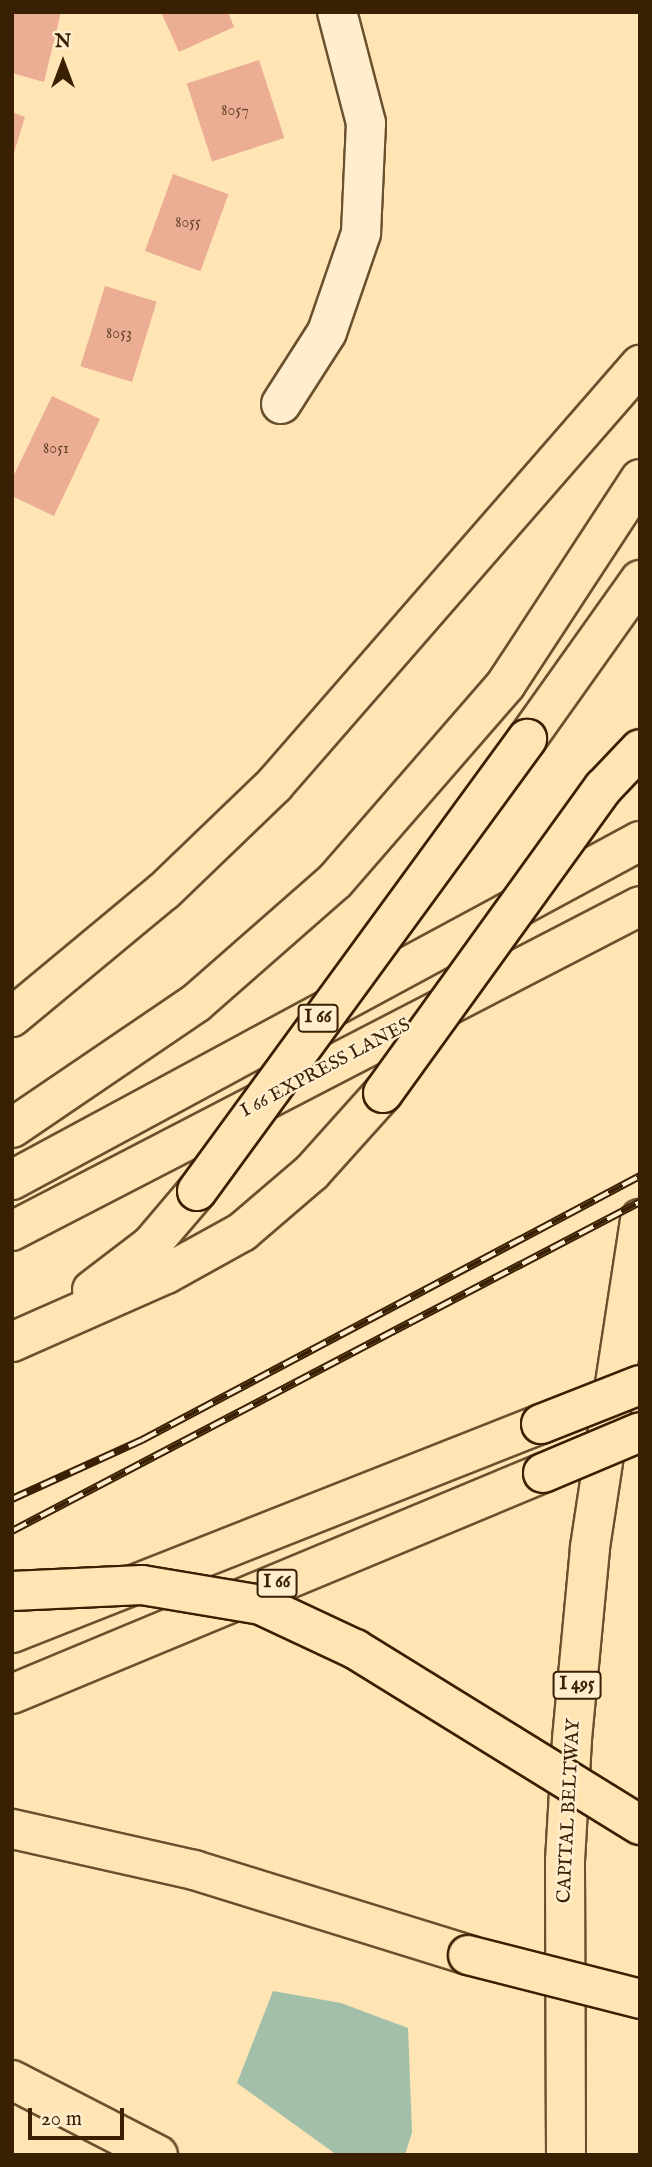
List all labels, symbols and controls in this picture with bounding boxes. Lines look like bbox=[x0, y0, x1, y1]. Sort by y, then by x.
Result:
north arrow bbox=[28, 28, 98, 98]
text: N bbox=[55, 30, 71, 54]
house number: 8057 bbox=[221, 101, 249, 121]
house number: 8055 bbox=[175, 213, 201, 233]
house number: 8053 bbox=[106, 324, 132, 344]
house number: 8051 bbox=[43, 439, 69, 459]
road number: I 66 bbox=[297, 1003, 339, 1032]
street label: I 66 EXPRESS LANES bbox=[237, 1015, 415, 1123]
road number: I 66 bbox=[256, 1568, 298, 1598]
road number: I 495 bbox=[552, 1670, 602, 1700]
street label: CAPITAL BELTWAY bbox=[554, 1718, 586, 1904]
scale bar bbox=[32, 2094, 128, 2138]
text: 20 m bbox=[41, 2106, 82, 2133]

